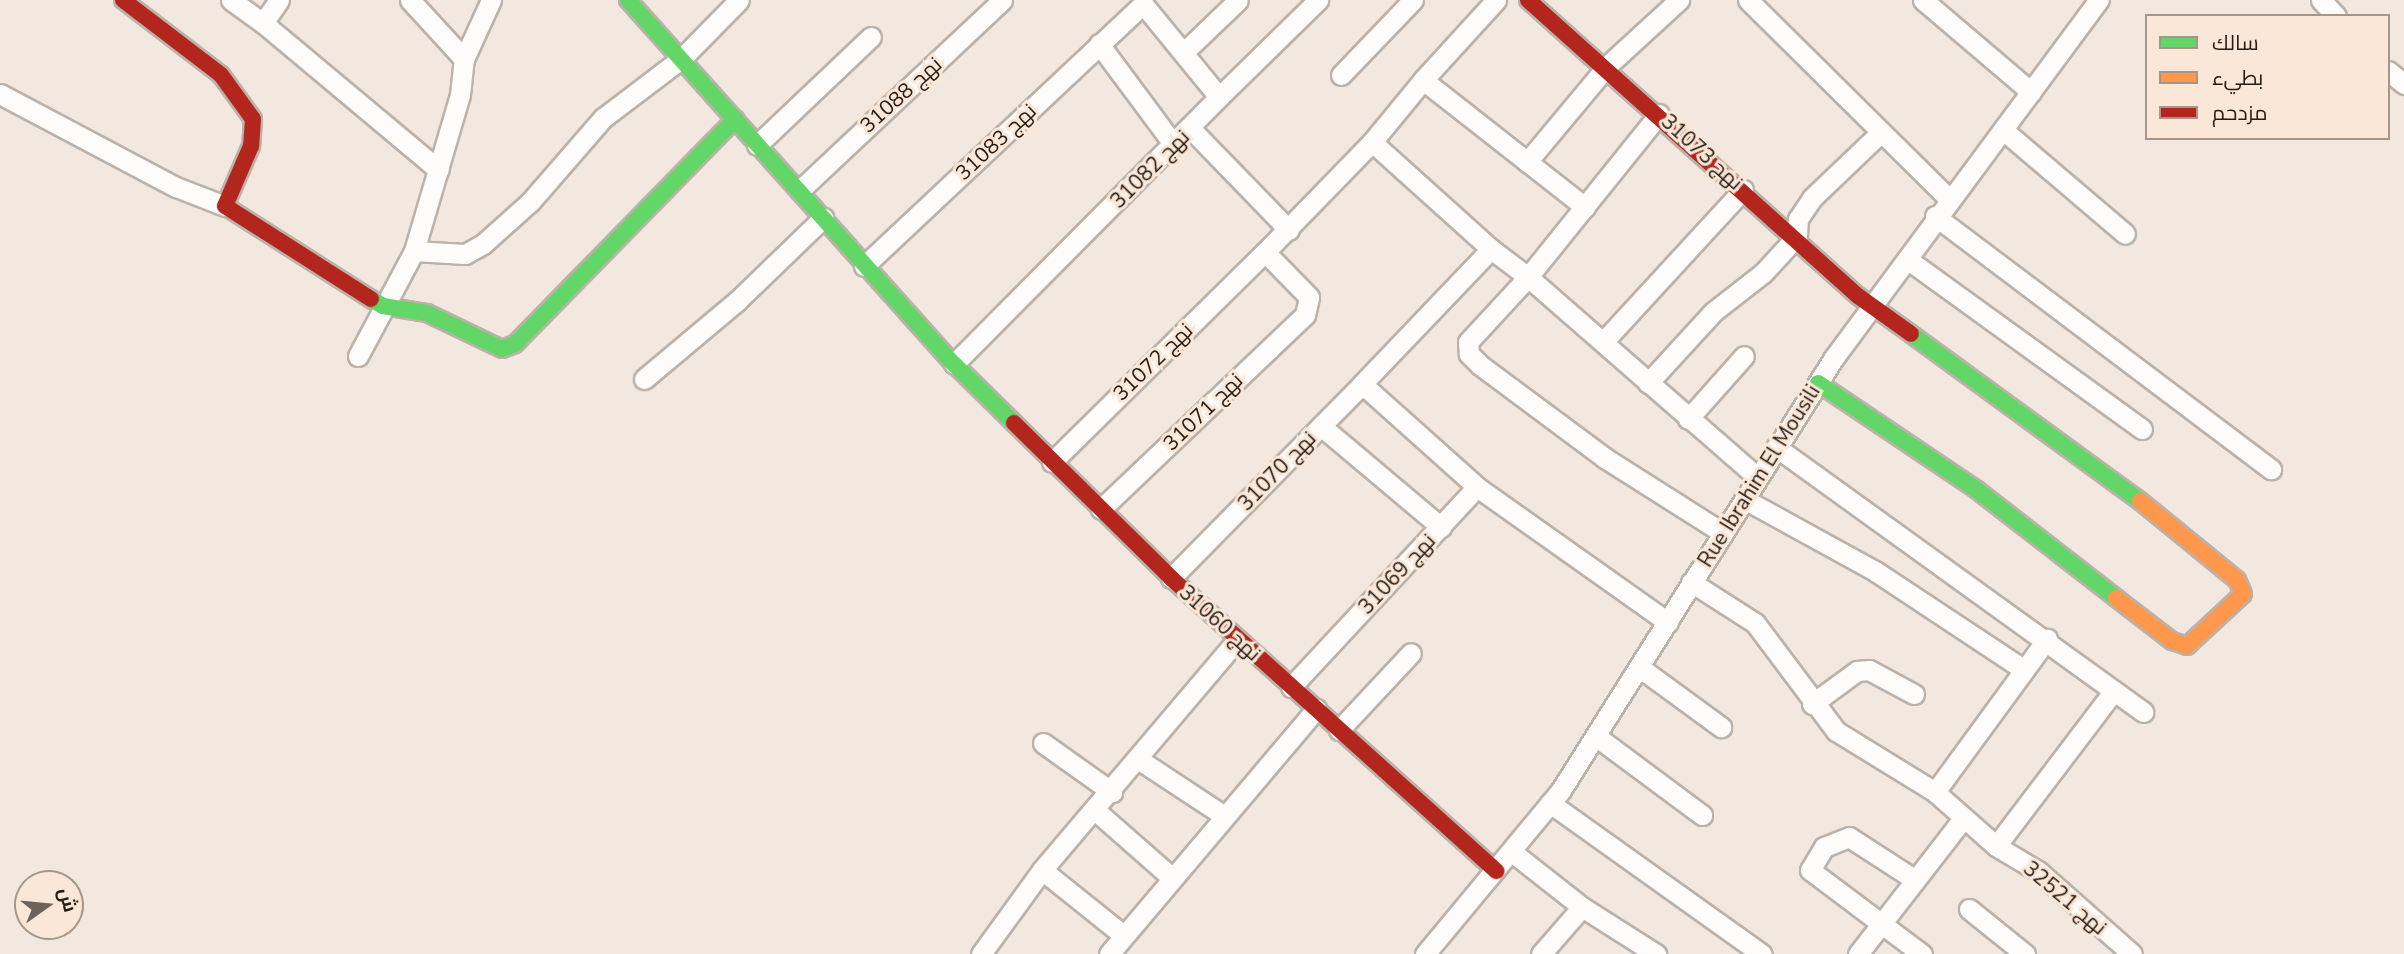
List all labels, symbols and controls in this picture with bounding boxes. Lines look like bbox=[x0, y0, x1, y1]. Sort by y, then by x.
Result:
legend bbox=[2145, 14, 2390, 140]
text: سالك bbox=[2212, 29, 2259, 57]
street label: نهج 31088 bbox=[855, 52, 947, 138]
text: بطيء bbox=[2212, 64, 2263, 92]
street label: نهج 31083 bbox=[950, 98, 1042, 186]
text: مزدحم bbox=[2212, 99, 2267, 127]
street label: نهج 31073 bbox=[1656, 109, 1748, 195]
street label: نهج 31082 bbox=[1105, 124, 1195, 214]
street label: نهج 31072 bbox=[1108, 318, 1198, 406]
street label: نهج 31071 bbox=[1158, 368, 1248, 456]
street label: Rue Ibrahim El Mousili bbox=[1693, 380, 1825, 572]
street label: نهج 31070 bbox=[1233, 426, 1321, 516]
street label: نهج 31069 bbox=[1353, 528, 1441, 620]
street label: نهج 31060 bbox=[1174, 580, 1266, 666]
street label: نهج 32521 bbox=[2018, 856, 2112, 940]
north arrow bbox=[14, 870, 84, 940]
text: ش bbox=[52, 885, 83, 915]

